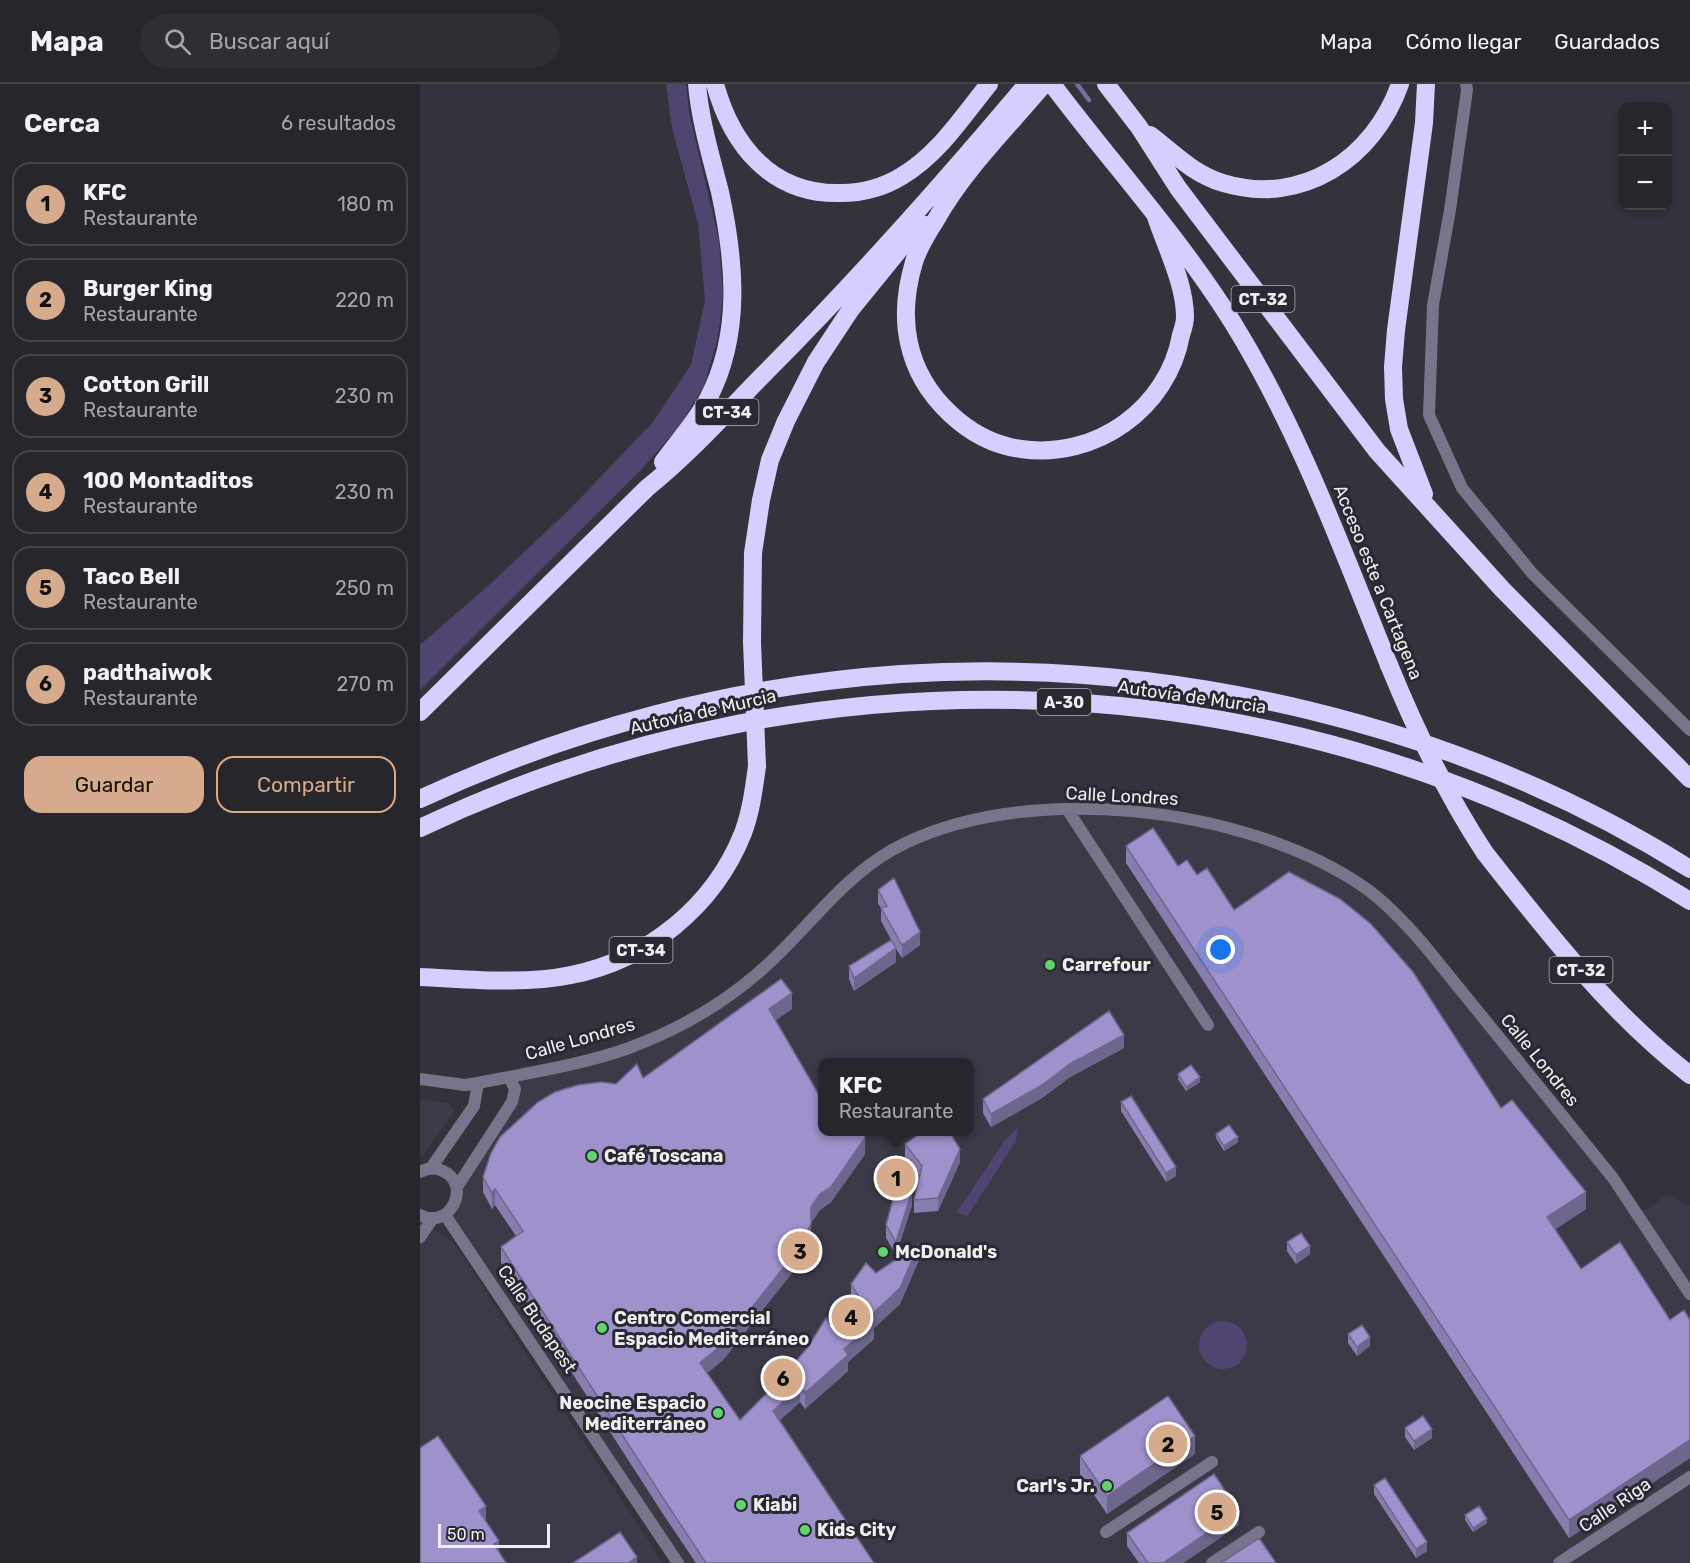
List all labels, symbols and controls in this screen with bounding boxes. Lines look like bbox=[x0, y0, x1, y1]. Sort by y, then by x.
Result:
search box bbox=[140, 14, 560, 68]
text: Mapa bbox=[30, 25, 104, 58]
icon: search bbox=[161, 25, 194, 58]
text: Buscar aquí bbox=[209, 28, 329, 55]
text: Mapa bbox=[1320, 29, 1372, 54]
text: Cómo llegar bbox=[1405, 29, 1521, 54]
text: Guardados bbox=[1554, 29, 1660, 54]
map controls bbox=[1618, 102, 1672, 210]
button: + bbox=[1618, 102, 1672, 156]
text: Cerca bbox=[24, 108, 100, 139]
text: 6 resultados bbox=[281, 111, 396, 135]
button: − bbox=[1618, 156, 1672, 210]
text: KFC bbox=[83, 179, 127, 206]
text: 1 bbox=[41, 192, 50, 216]
text: 180 m bbox=[337, 192, 394, 216]
text: Restaurante bbox=[83, 206, 198, 230]
text: Burger King bbox=[83, 275, 213, 302]
road number: CT-32 bbox=[1232, 286, 1294, 312]
text: 2 bbox=[39, 288, 52, 312]
text: 220 m bbox=[335, 288, 394, 312]
text: Restaurante bbox=[83, 302, 198, 326]
text: Cotton Grill bbox=[83, 371, 209, 398]
text: 3 bbox=[39, 384, 52, 408]
text: 230 m bbox=[335, 384, 394, 408]
text: Restaurante bbox=[83, 398, 198, 422]
road number: CT-34 bbox=[696, 399, 758, 425]
text: 100 Montaditos bbox=[83, 467, 254, 494]
text: 4 bbox=[39, 480, 52, 504]
text: 230 m bbox=[335, 480, 394, 504]
street label: Acceso este a Cartagena bbox=[1329, 481, 1427, 683]
text: Restaurante bbox=[83, 494, 198, 518]
text: Taco Bell bbox=[83, 563, 180, 590]
text: 5 bbox=[39, 576, 52, 600]
text: 250 m bbox=[335, 576, 394, 600]
text: Restaurante bbox=[83, 590, 198, 614]
text: padthaiwok bbox=[83, 659, 212, 686]
text: 6 bbox=[39, 672, 52, 696]
text: 270 m bbox=[337, 672, 394, 696]
street label: Autovía de Murcia bbox=[1116, 676, 1268, 718]
street label: Autovía de Murcia bbox=[628, 684, 778, 740]
text: Restaurante bbox=[83, 686, 198, 710]
road number: A-30 bbox=[1037, 689, 1091, 715]
button: Guardar bbox=[24, 756, 204, 813]
button: Compartir bbox=[216, 756, 396, 813]
street label: Calle Londres bbox=[1065, 782, 1179, 810]
your location bbox=[1206, 935, 1235, 964]
road number: CT-34 bbox=[610, 937, 672, 963]
place label: Carrefour bbox=[1062, 954, 1151, 976]
road number: CT-32 bbox=[1550, 957, 1612, 983]
marker: Carrefour bbox=[1043, 958, 1057, 972]
street label: Calle Londres bbox=[1496, 1009, 1584, 1111]
street label: Calle Londres bbox=[523, 1013, 637, 1065]
popup bbox=[818, 1058, 974, 1136]
text: KFC bbox=[839, 1072, 882, 1099]
text: Restaurante bbox=[839, 1099, 953, 1123]
place label: Café Toscana bbox=[604, 1145, 723, 1167]
marker: Café Toscana bbox=[585, 1149, 599, 1163]
pin: 1 bbox=[876, 1156, 916, 1200]
pin: 3 bbox=[780, 1228, 820, 1274]
place label: McDonald's bbox=[895, 1241, 997, 1263]
marker: McDonald's bbox=[876, 1245, 890, 1259]
street label: Calle Budapest bbox=[493, 1261, 581, 1377]
pin: 4 bbox=[832, 1294, 870, 1340]
place label: Centro Comercial Espacio Mediterráneo bbox=[614, 1307, 809, 1350]
marker: Centro Comercial Espacio Mediterráneo bbox=[595, 1321, 609, 1335]
pin: 6 bbox=[764, 1356, 802, 1400]
place label: Neocine Espacio Mediterráneo bbox=[559, 1392, 706, 1435]
marker: Neocine Espacio Mediterráneo bbox=[711, 1406, 725, 1420]
pin: 2 bbox=[1148, 1422, 1188, 1466]
street label: Calle Riga bbox=[1575, 1473, 1655, 1537]
place label: Carl's Jr. bbox=[1016, 1475, 1095, 1497]
marker: Carl's Jr. bbox=[1100, 1479, 1114, 1493]
pin: 5 bbox=[1198, 1490, 1236, 1534]
place label: Kiabi bbox=[753, 1494, 797, 1516]
marker: Kiabi bbox=[734, 1498, 748, 1512]
place label: Kids City bbox=[817, 1519, 896, 1541]
scale bar bbox=[438, 1521, 550, 1548]
marker: Kids City bbox=[798, 1523, 812, 1537]
text: 50 m bbox=[447, 1525, 485, 1544]

